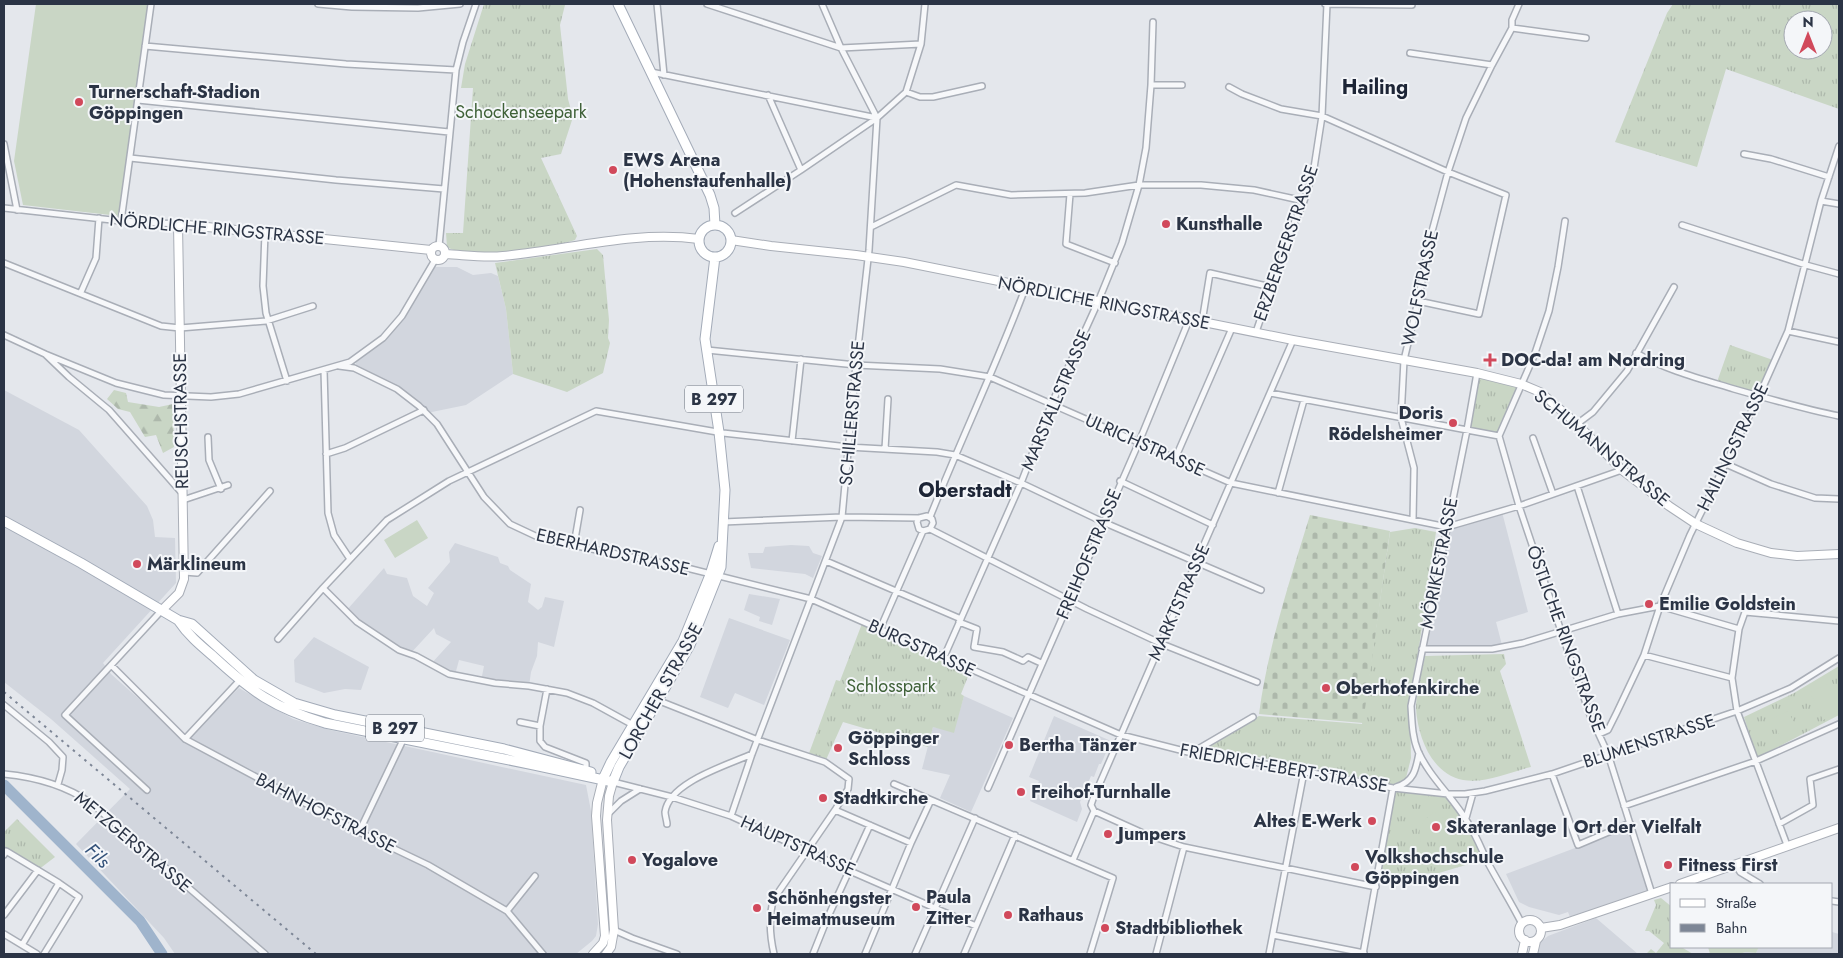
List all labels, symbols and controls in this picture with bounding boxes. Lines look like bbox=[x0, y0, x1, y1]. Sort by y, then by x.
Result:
north arrow bbox=[1783, 10, 1833, 60]
text: N bbox=[1802, 12, 1814, 32]
district label: Hailing bbox=[1342, 73, 1408, 102]
place label: Turnerschaft-Stadion Göppingen bbox=[89, 79, 260, 126]
marker: Turnerschaft-Stadion Göppingen bbox=[73, 96, 85, 108]
park label: Schockenseepark bbox=[455, 99, 587, 125]
place label: EWS Arena (Hohenstaufenhalle) bbox=[623, 147, 792, 194]
street label: ERZBERGERSTRASSE bbox=[1247, 161, 1325, 325]
marker: EWS Arena (Hohenstaufenhalle) bbox=[607, 164, 619, 176]
street label: NÖRDLICHE RINGSTRASSE bbox=[108, 207, 326, 251]
place label: Kunsthalle bbox=[1176, 211, 1263, 237]
marker: Kunsthalle bbox=[1160, 218, 1172, 230]
street label: WOLFSTRASSE bbox=[1395, 227, 1445, 349]
street label: NÖRDLICHE RINGSTRASSE bbox=[996, 270, 1212, 336]
street label: MARSTALLSTRASSE bbox=[1015, 325, 1097, 475]
street label: SCHILLERSTRASSE bbox=[833, 339, 871, 487]
place label: DOC-da! am Nordring bbox=[1501, 347, 1685, 373]
street label: REUSCHSTRASSE bbox=[167, 353, 195, 489]
marker: DOC-da! am Nordring bbox=[1483, 353, 1497, 367]
street label: HAILINGSTRASSE bbox=[1691, 379, 1775, 515]
street label: SCHUMANNSTRASSE bbox=[1528, 383, 1676, 513]
road number: B 297 bbox=[685, 386, 743, 412]
place label: Doris Rödelsheimer bbox=[1328, 400, 1444, 447]
street label: ULRICHSTRASSE bbox=[1081, 407, 1209, 483]
marker: Doris Rödelsheimer bbox=[1447, 417, 1459, 429]
district label: Oberstadt bbox=[918, 476, 1012, 505]
street label: FREIHOFSTRASSE bbox=[1050, 485, 1128, 623]
street label: MÖRIKESTRASSE bbox=[1414, 495, 1464, 631]
street label: EBERHARDSTRASSE bbox=[534, 522, 692, 582]
street label: MARKTSTRASSE bbox=[1142, 539, 1216, 665]
street label: ÖSTLICHE RINGSTRASSE bbox=[1520, 542, 1612, 736]
place label: Märklineum bbox=[147, 551, 246, 577]
marker: Märklineum bbox=[131, 558, 143, 570]
place label: Emilie Goldstein bbox=[1659, 591, 1796, 617]
marker: Emilie Goldstein bbox=[1643, 598, 1655, 610]
street label: BURGSTRASSE bbox=[864, 613, 980, 683]
street label: LORCHER STRASSE bbox=[613, 618, 709, 764]
park label: Schlosspark bbox=[846, 673, 936, 699]
place label: Oberhofenkirche bbox=[1336, 675, 1479, 701]
marker: Oberhofenkirche bbox=[1320, 682, 1332, 694]
street label: BLUMENSTRASSE bbox=[1580, 707, 1718, 775]
road number: B 297 bbox=[366, 714, 424, 741]
place label: Göppinger Schloss bbox=[848, 725, 940, 772]
place label: Bertha Tänzer bbox=[1019, 732, 1137, 758]
street label: FRIEDRICH-EBERT-STRASSE bbox=[1178, 737, 1390, 799]
marker: Bertha Tänzer bbox=[1003, 739, 1015, 751]
marker: Göppinger Schloss bbox=[832, 742, 844, 754]
street label: BAHNHOFSTRASSE bbox=[251, 766, 401, 860]
place label: Freihof-Turnhalle bbox=[1031, 779, 1171, 805]
street label: METZGERSTRASSE bbox=[69, 785, 197, 899]
place label: Stadtkirche bbox=[833, 785, 928, 811]
marker: Freihof-Turnhalle bbox=[1015, 786, 1027, 798]
marker: Stadtkirche bbox=[817, 792, 829, 804]
place label: Altes E-Werk bbox=[1253, 808, 1363, 834]
street label: HAUPTSTRASSE bbox=[736, 809, 860, 883]
place label: Skateranlage | Ort der Vielfalt bbox=[1446, 814, 1701, 840]
marker: Altes E-Werk bbox=[1366, 815, 1378, 827]
place label: Jumpers bbox=[1115, 821, 1186, 847]
marker: Skateranlage | Ort der Vielfalt bbox=[1430, 821, 1442, 833]
marker: Jumpers bbox=[1102, 828, 1114, 840]
water label: Fils bbox=[79, 837, 117, 874]
place label: Volkshochschule Göppingen bbox=[1364, 844, 1504, 891]
place label: Yogalove bbox=[641, 847, 718, 873]
place label: Fitness First bbox=[1678, 852, 1778, 878]
marker: Yogalove bbox=[626, 854, 638, 866]
marker: Fitness First bbox=[1662, 859, 1674, 871]
marker: Volkshochschule Göppingen bbox=[1349, 861, 1361, 873]
legend bbox=[1670, 883, 1833, 948]
place label: Paula Zitter bbox=[926, 884, 972, 931]
place label: Schönhengster Heimatmuseum bbox=[767, 885, 895, 932]
text: Straße bbox=[1716, 892, 1757, 914]
marker: Paula Zitter bbox=[910, 901, 922, 913]
marker: Schönhengster Heimatmuseum bbox=[751, 902, 763, 914]
place label: Rathaus bbox=[1018, 902, 1084, 928]
marker: Rathaus bbox=[1002, 909, 1014, 921]
place label: Stadtbibliothek bbox=[1115, 915, 1243, 941]
text: Bahn bbox=[1716, 917, 1747, 939]
marker: Stadtbibliothek bbox=[1099, 922, 1111, 934]

